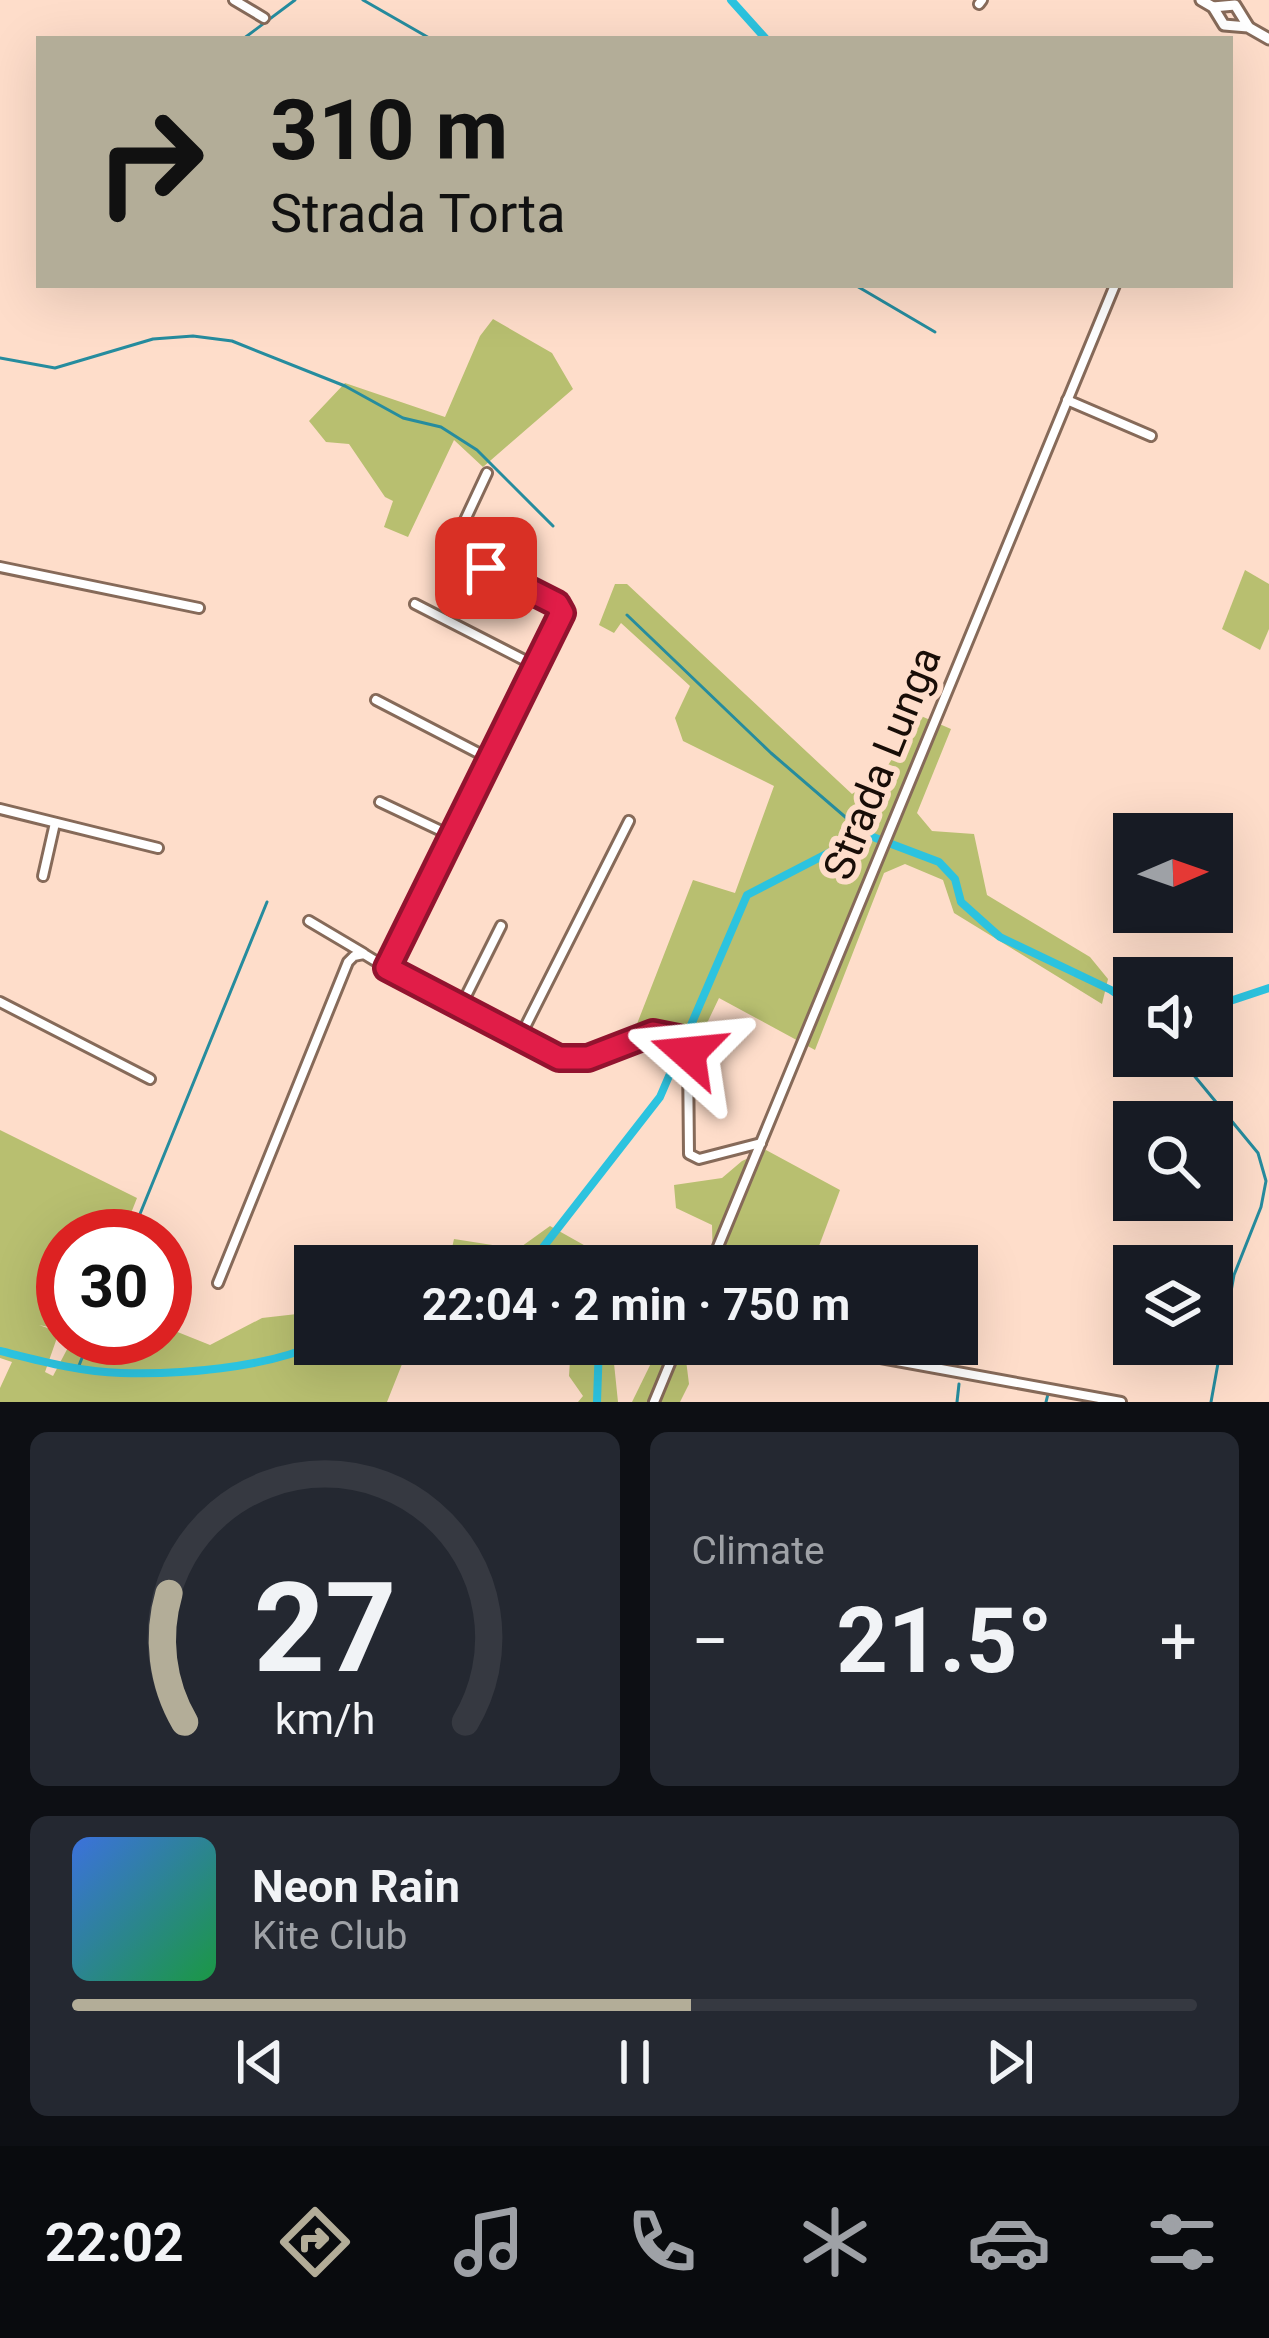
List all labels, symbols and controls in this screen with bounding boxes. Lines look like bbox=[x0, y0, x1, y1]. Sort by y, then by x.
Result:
text: 310 m bbox=[270, 81, 508, 180]
icon: right bbox=[72, 84, 228, 240]
text: Strada Torta bbox=[270, 182, 566, 245]
pin bbox=[435, 517, 537, 619]
icon: arrive bbox=[453, 535, 519, 601]
street label: Strada Lunga bbox=[813, 640, 951, 886]
north arrow bbox=[1113, 813, 1233, 933]
map controls bbox=[1113, 813, 1233, 1365]
button: sound bbox=[1113, 957, 1233, 1077]
position arrow bbox=[625, 990, 751, 1116]
button: search bbox=[1113, 1101, 1233, 1221]
speed limit sign: 30 bbox=[36, 1209, 192, 1365]
button: layers bbox=[1113, 1245, 1233, 1365]
text: 22:04 · 2 min · 750 m bbox=[422, 1278, 850, 1331]
text: Climate bbox=[692, 1528, 825, 1574]
text: 27 bbox=[253, 1555, 396, 1701]
text: 21.5° bbox=[836, 1589, 1052, 1694]
text: − bbox=[692, 1603, 729, 1680]
text: + bbox=[1160, 1603, 1197, 1680]
text: km/h bbox=[274, 1694, 375, 1744]
text: Neon Rain bbox=[252, 1860, 460, 1913]
text: Kite Club bbox=[252, 1913, 407, 1959]
icon: previous bbox=[227, 2029, 293, 2095]
icon: pause bbox=[602, 2029, 668, 2095]
icon: next bbox=[977, 2029, 1043, 2095]
icon: directions bbox=[273, 2200, 357, 2284]
icon: music bbox=[447, 2200, 531, 2284]
icon: phone bbox=[620, 2200, 704, 2284]
icon: climate bbox=[793, 2200, 877, 2284]
icon: car bbox=[967, 2200, 1051, 2284]
icon: filters bbox=[1140, 2200, 1224, 2284]
text: 22:02 bbox=[45, 2211, 184, 2274]

